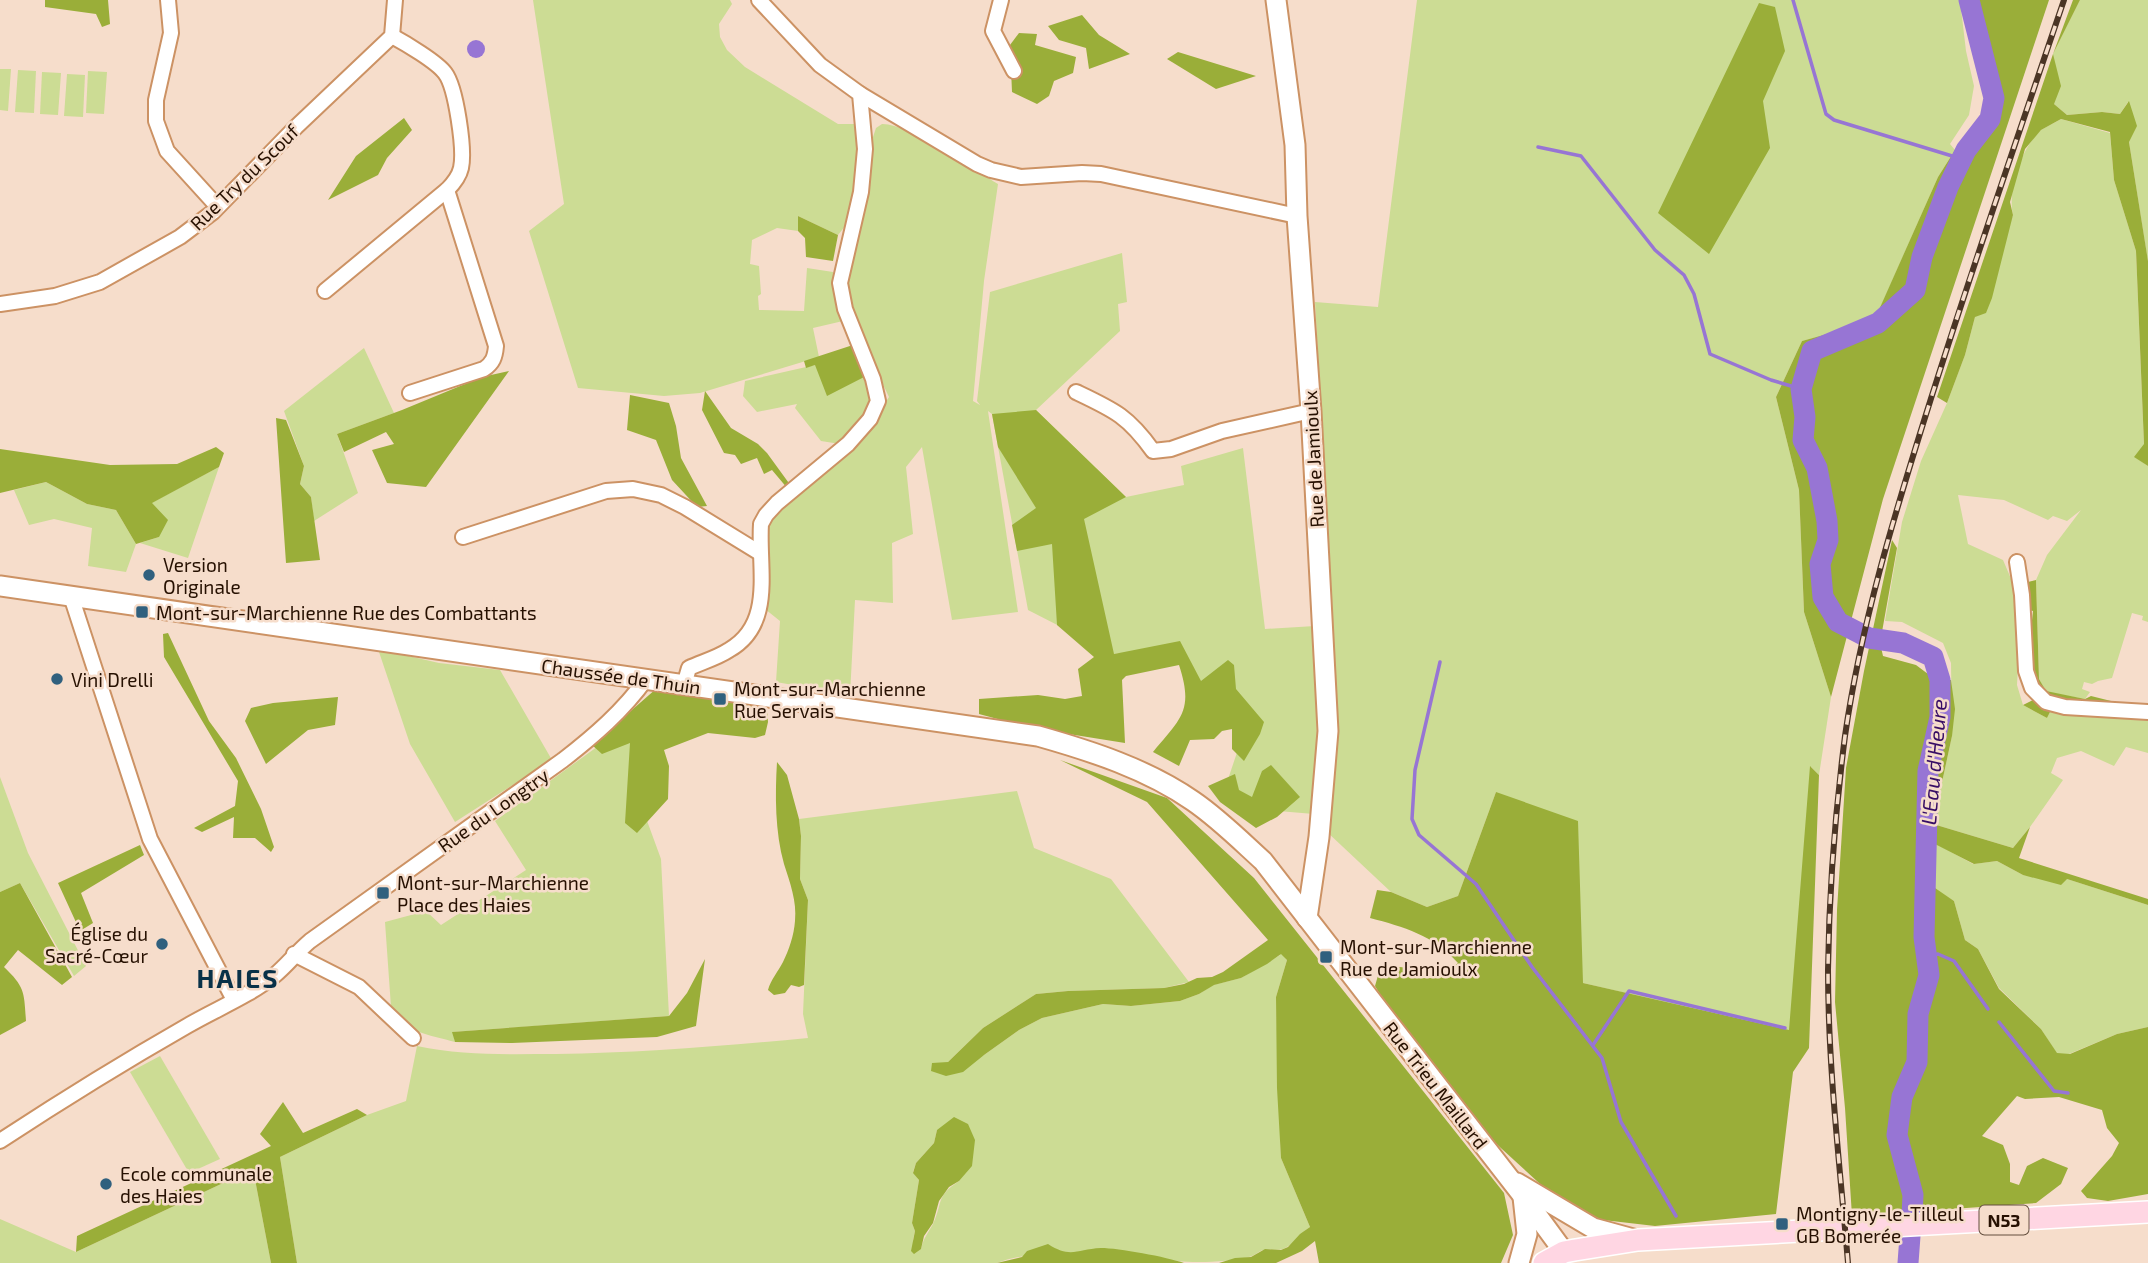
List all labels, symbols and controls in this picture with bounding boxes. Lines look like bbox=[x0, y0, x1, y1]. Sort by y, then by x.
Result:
street label: Rue Try du Scouf bbox=[185, 119, 304, 235]
street label: Rue de Jamioulx bbox=[1298, 390, 1328, 528]
place label: Version Originale bbox=[163, 553, 241, 598]
marker: Version Originale bbox=[141, 567, 157, 583]
place label: Mont-sur-Marchienne Rue des Combattants bbox=[156, 601, 537, 624]
marker: Mont-sur-Marchienne Rue des Combattants bbox=[134, 604, 150, 620]
street label: Chaussée de Thuin bbox=[540, 653, 702, 699]
place label: Vini Drelli bbox=[71, 668, 153, 691]
marker: Vini Drelli bbox=[49, 671, 65, 687]
place label: Mont-sur-Marchienne Rue Servais bbox=[734, 677, 926, 722]
marker: Mont-sur-Marchienne Rue Servais bbox=[712, 691, 728, 707]
water label: L'Eau d'Heure bbox=[1915, 698, 1951, 826]
street label: Rue du Longtry bbox=[433, 763, 553, 857]
place label: Mont-sur-Marchienne Place des Haies bbox=[397, 871, 589, 916]
marker: Mont-sur-Marchienne Place des Haies bbox=[375, 885, 391, 901]
place label: Église du Sacré-Cœur bbox=[45, 922, 148, 967]
place label: Mont-sur-Marchienne Rue de Jamioulx bbox=[1340, 935, 1532, 980]
marker: Église du Sacré-Cœur bbox=[154, 936, 170, 952]
marker: Mont-sur-Marchienne Rue de Jamioulx bbox=[1318, 949, 1334, 965]
district label: HAIES bbox=[197, 962, 279, 993]
street label: Rue Trieu Maillard bbox=[1379, 1017, 1493, 1153]
place label: Ecole communale des Haies bbox=[120, 1162, 272, 1207]
marker: Ecole communale des Haies bbox=[98, 1176, 114, 1192]
place label: Montigny-le-Tilleul GB Bomerée bbox=[1796, 1202, 1964, 1247]
road number: N53 bbox=[1980, 1205, 2028, 1234]
marker: Montigny-le-Tilleul GB Bomerée bbox=[1774, 1216, 1790, 1232]

